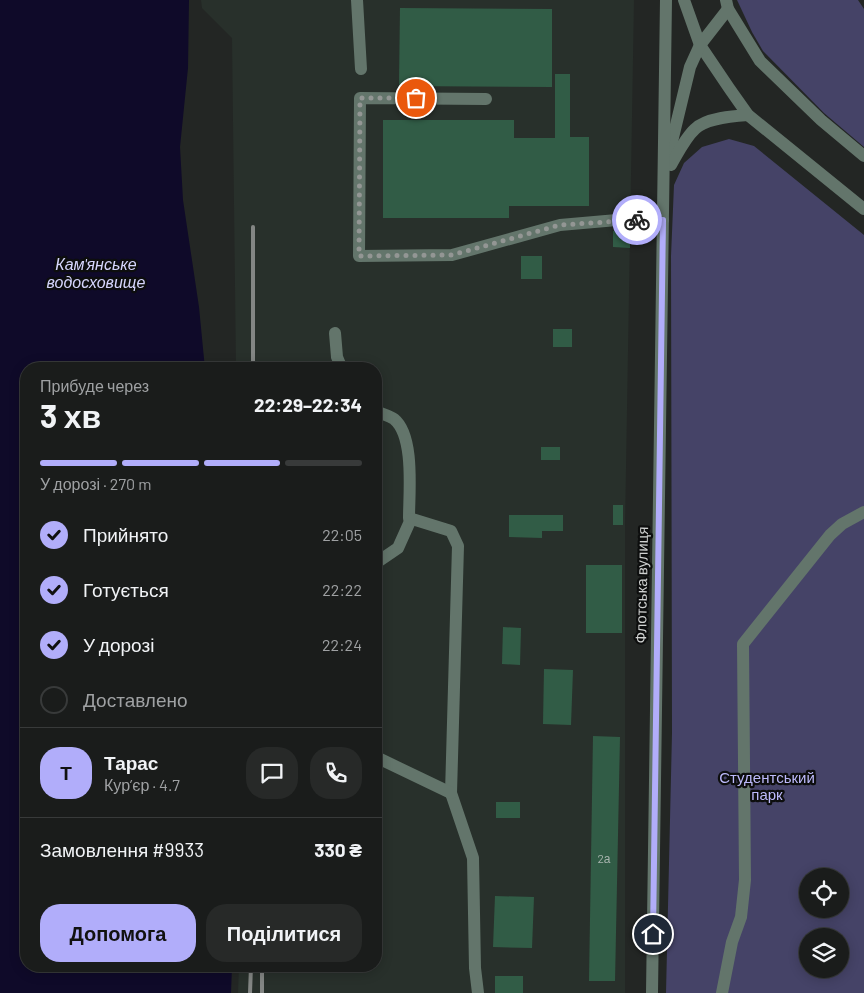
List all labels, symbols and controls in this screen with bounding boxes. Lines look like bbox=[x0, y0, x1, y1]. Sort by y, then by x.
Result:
pin bbox=[395, 77, 437, 119]
icon: bag bbox=[402, 84, 430, 112]
courier bbox=[612, 195, 662, 245]
icon: bike bbox=[623, 206, 651, 234]
water label: Кам'янське водосховище bbox=[47, 254, 145, 291]
text: Прибуде через bbox=[40, 376, 149, 395]
text: 22:29–22:34 bbox=[254, 393, 362, 416]
text: 3 хв bbox=[40, 396, 101, 434]
text: У дорозі · 270 m bbox=[40, 474, 151, 493]
icon: check bbox=[40, 521, 68, 549]
text: Прийнято bbox=[83, 523, 168, 546]
text: 22:05 bbox=[322, 525, 362, 544]
street label: Флотська вулиця bbox=[631, 526, 651, 644]
icon: check bbox=[40, 576, 68, 604]
text: Готується bbox=[83, 578, 169, 601]
text: 22:22 bbox=[322, 580, 362, 599]
icon: check bbox=[40, 631, 68, 659]
text: У дорозі bbox=[83, 633, 154, 656]
text: 22:24 bbox=[322, 635, 362, 654]
text: Доставлено bbox=[83, 688, 188, 711]
button: chat bbox=[246, 747, 298, 799]
button: phone bbox=[310, 747, 362, 799]
text: Тарас bbox=[104, 751, 158, 774]
text: Т bbox=[60, 761, 72, 784]
park label: Студентський парк bbox=[719, 768, 815, 803]
text: Кур’єр · 4.7 bbox=[104, 775, 180, 794]
text: Замовлення #9933 bbox=[40, 838, 204, 861]
text: 330 ₴ bbox=[314, 838, 362, 861]
house number: 2а bbox=[597, 851, 611, 865]
map controls bbox=[799, 868, 849, 978]
button: locate bbox=[799, 868, 849, 918]
button: Допомога bbox=[40, 904, 196, 962]
button: Поділитися bbox=[206, 904, 362, 962]
pin bbox=[632, 913, 674, 955]
icon: home bbox=[639, 920, 667, 948]
button: layers bbox=[799, 928, 849, 978]

